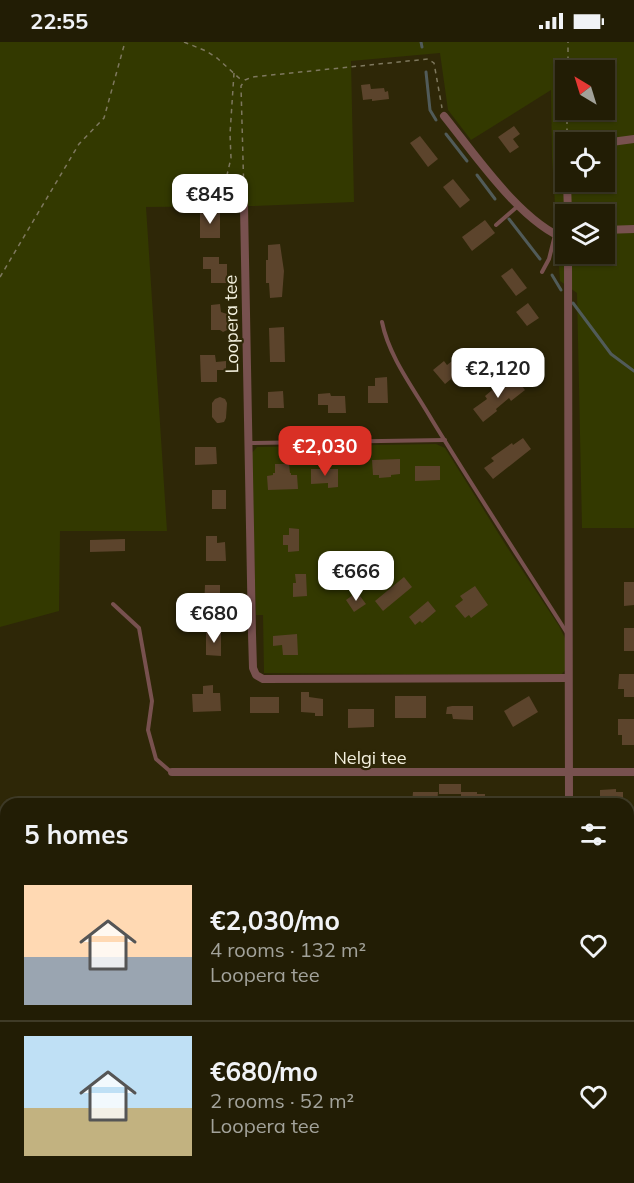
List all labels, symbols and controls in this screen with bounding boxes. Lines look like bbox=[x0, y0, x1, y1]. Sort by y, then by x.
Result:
text: 22:55 bbox=[30, 7, 88, 35]
north arrow bbox=[555, 60, 615, 120]
map controls bbox=[555, 60, 615, 264]
button: locate bbox=[555, 132, 615, 192]
pin: €845 bbox=[174, 174, 246, 225]
text: €845 bbox=[186, 181, 234, 206]
button: layers bbox=[555, 204, 615, 264]
street label: Loopera tee bbox=[219, 275, 243, 373]
pin: €2,120 bbox=[449, 348, 547, 399]
text: €2,120 bbox=[466, 355, 530, 380]
pin: €2,030 bbox=[276, 426, 374, 477]
text: €2,030 bbox=[293, 433, 357, 458]
pin: €666 bbox=[320, 551, 392, 602]
text: €666 bbox=[332, 558, 380, 583]
pin: €680 bbox=[178, 593, 250, 644]
text: €680 bbox=[190, 600, 238, 625]
street label: Nelgi tee bbox=[333, 746, 407, 769]
text: 5 homes bbox=[24, 818, 128, 851]
icon: filters bbox=[577, 818, 610, 851]
text: €2,030/mo bbox=[210, 904, 340, 937]
icon: home bbox=[72, 909, 144, 981]
icon: heart bbox=[577, 929, 610, 962]
text: 4 rooms · 132 m² bbox=[210, 937, 366, 962]
text: Loopera tee bbox=[210, 962, 320, 987]
text: €680/mo bbox=[210, 1055, 318, 1088]
icon: home bbox=[72, 1060, 144, 1132]
icon: heart bbox=[577, 1080, 610, 1113]
text: 2 rooms · 52 m² bbox=[210, 1088, 354, 1113]
text: Loopera tee bbox=[210, 1113, 320, 1138]

